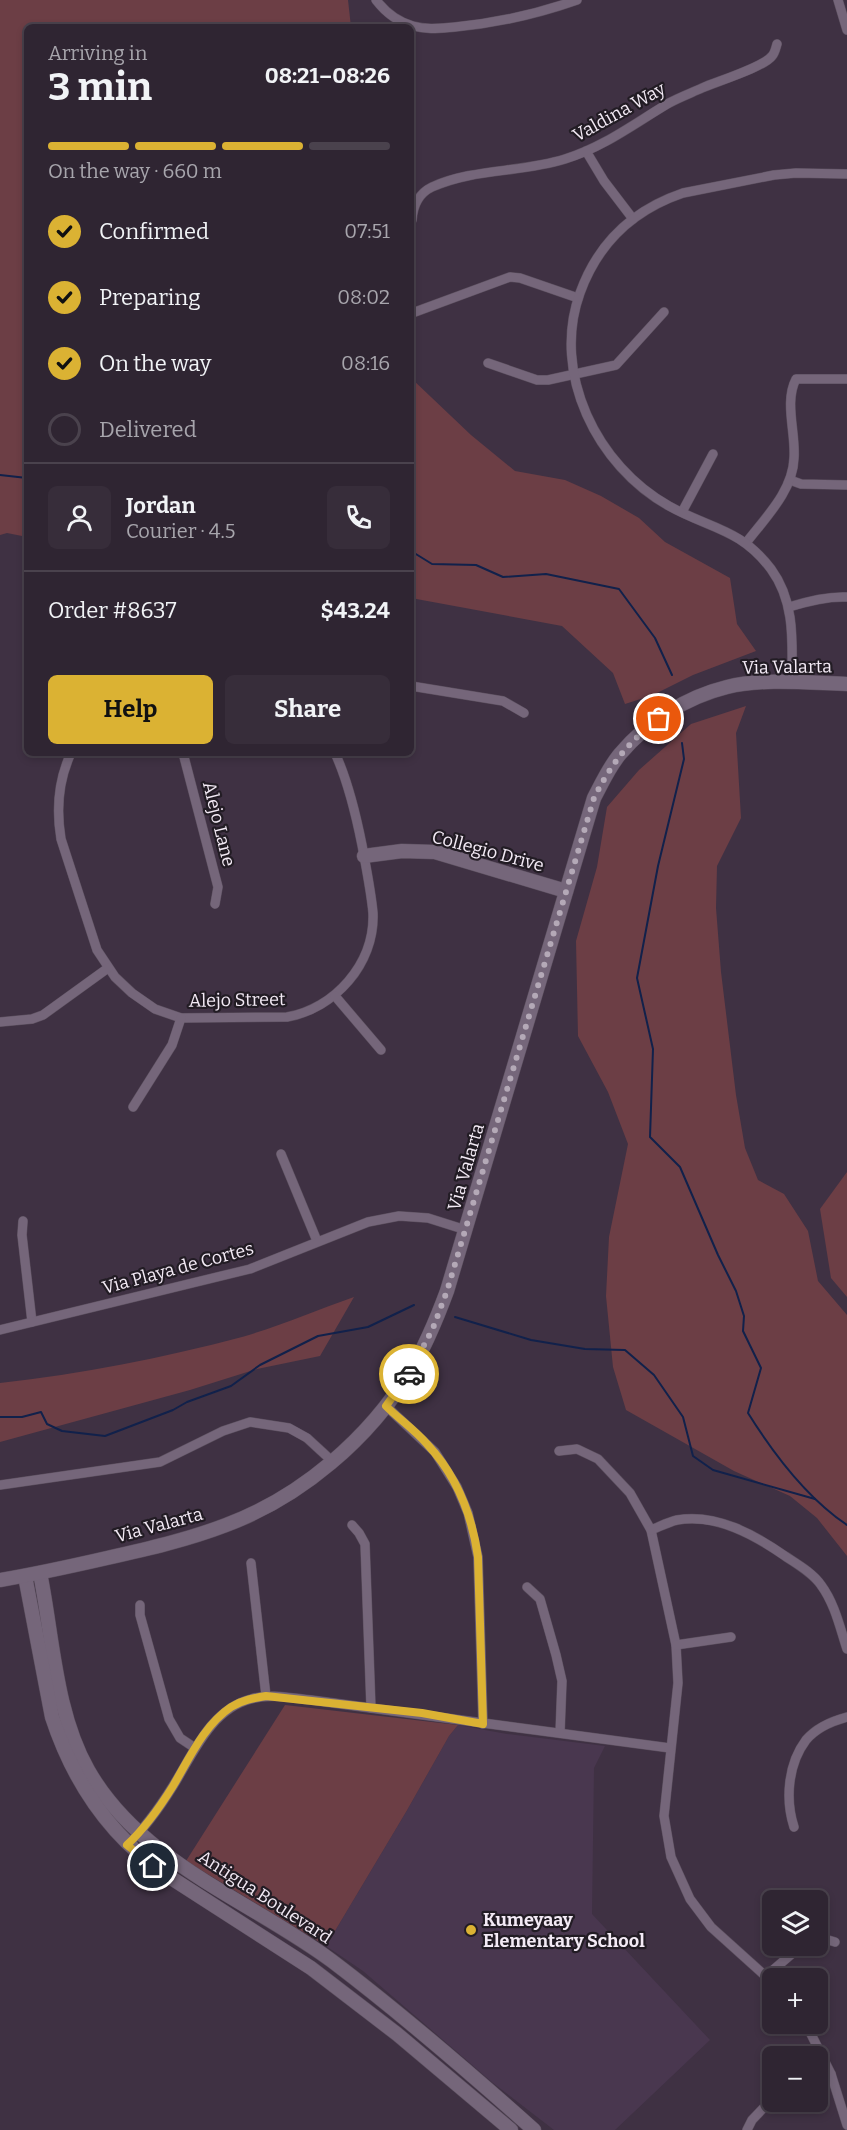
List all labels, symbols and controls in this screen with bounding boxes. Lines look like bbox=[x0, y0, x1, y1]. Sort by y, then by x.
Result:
text: Arriving in bbox=[48, 41, 147, 65]
text: 08:21–08:26 bbox=[265, 62, 390, 89]
text: 3 min bbox=[48, 64, 152, 110]
street label: Valdina Way bbox=[569, 77, 670, 146]
text: On the way · 660 m bbox=[48, 159, 222, 183]
icon: check bbox=[48, 215, 81, 248]
text: Confirmed bbox=[99, 218, 209, 245]
text: 07:51 bbox=[344, 219, 390, 243]
icon: check bbox=[48, 281, 81, 314]
text: Preparing bbox=[99, 284, 201, 311]
text: 08:02 bbox=[337, 285, 390, 309]
icon: check bbox=[48, 347, 81, 380]
text: On the way bbox=[99, 350, 211, 377]
text: 08:16 bbox=[341, 351, 390, 375]
text: Delivered bbox=[99, 416, 197, 443]
button: person bbox=[48, 486, 111, 549]
button: phone bbox=[327, 486, 390, 549]
text: Jordan bbox=[126, 492, 196, 519]
text: Courier · 4.5 bbox=[126, 519, 235, 543]
text: Order #8637 bbox=[48, 597, 177, 624]
text: $43.24 bbox=[320, 597, 390, 624]
street label: Via Valarta bbox=[742, 655, 832, 679]
button: Help bbox=[48, 675, 213, 744]
button: Share bbox=[225, 675, 390, 744]
pin bbox=[633, 693, 684, 744]
icon: bag bbox=[642, 702, 675, 735]
street label: Alejo Lane bbox=[198, 779, 240, 869]
street label: Collegio Drive bbox=[430, 825, 546, 877]
street label: Alejo Street bbox=[188, 988, 286, 1012]
street label: Via Valarta bbox=[443, 1121, 489, 1213]
street label: Via Playa de Cortes bbox=[100, 1237, 256, 1299]
courier bbox=[379, 1344, 439, 1404]
icon: car bbox=[393, 1358, 426, 1391]
street label: Via Valarta bbox=[113, 1503, 205, 1547]
pin bbox=[127, 1840, 178, 1891]
street label: Antigua Boulevard bbox=[194, 1846, 336, 1949]
icon: home bbox=[136, 1849, 169, 1882]
map controls bbox=[762, 1890, 828, 2112]
button: layers bbox=[762, 1890, 828, 1956]
place label: Kumeyaay Elementary School bbox=[483, 1909, 645, 1952]
marker: Kumeyaay Elementary School bbox=[464, 1923, 478, 1937]
button: + bbox=[762, 1968, 828, 2034]
button: − bbox=[762, 2046, 828, 2112]

